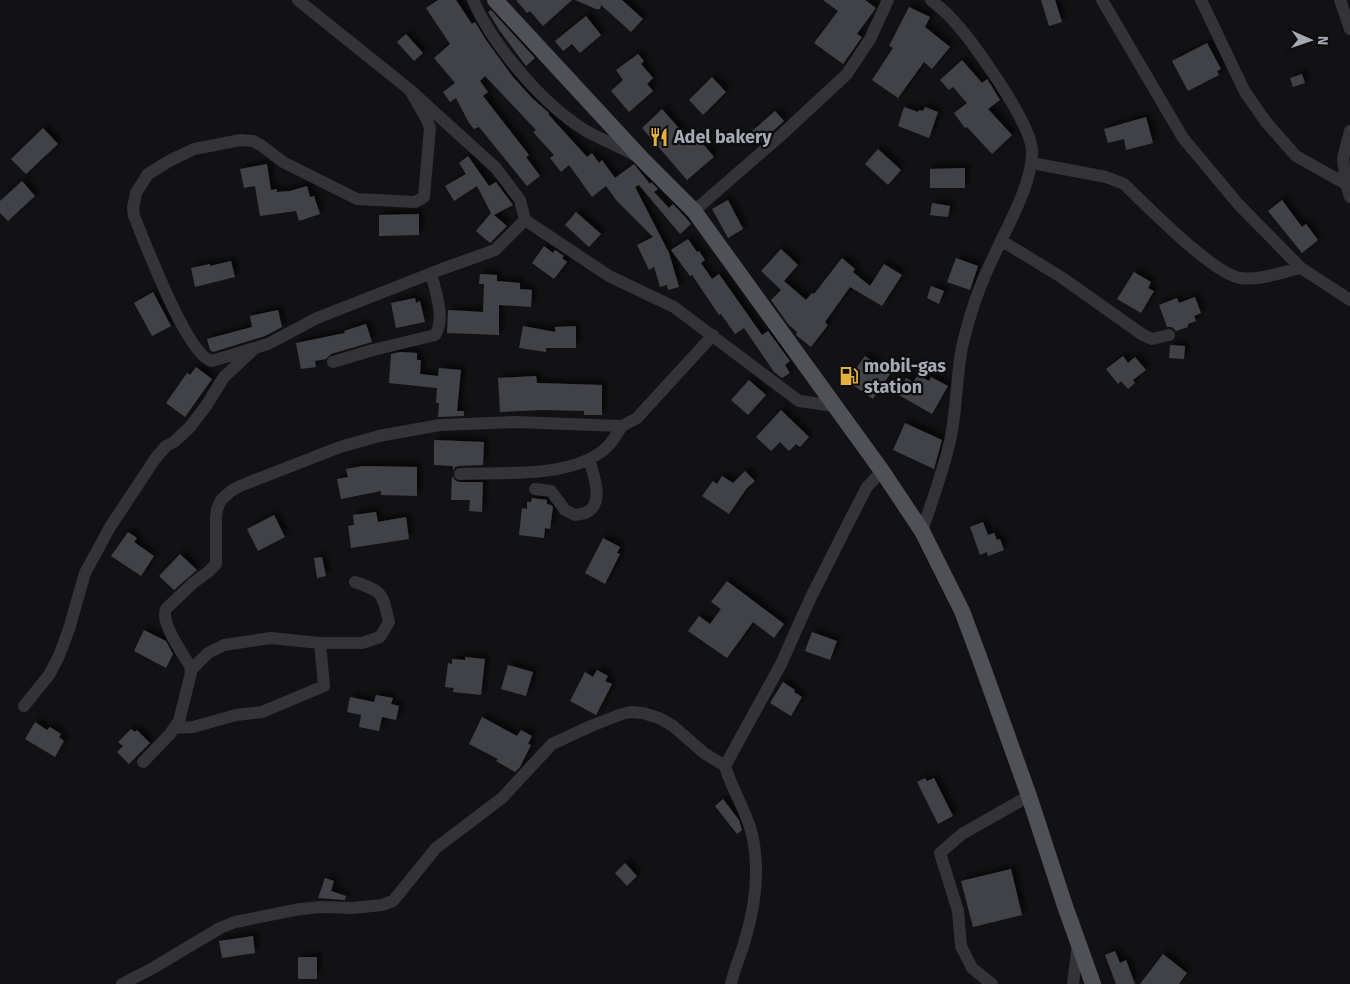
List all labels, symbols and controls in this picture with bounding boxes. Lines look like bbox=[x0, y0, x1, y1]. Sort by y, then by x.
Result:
north arrow bbox=[1285, 15, 1335, 65]
text: N bbox=[1314, 35, 1331, 45]
restaurant icon: Adel bakery bbox=[648, 126, 670, 148]
place label: Adel bakery bbox=[673, 126, 772, 148]
place label: mobil-gas station bbox=[864, 355, 946, 398]
fuel station icon: mobil-gas station bbox=[838, 365, 860, 387]

